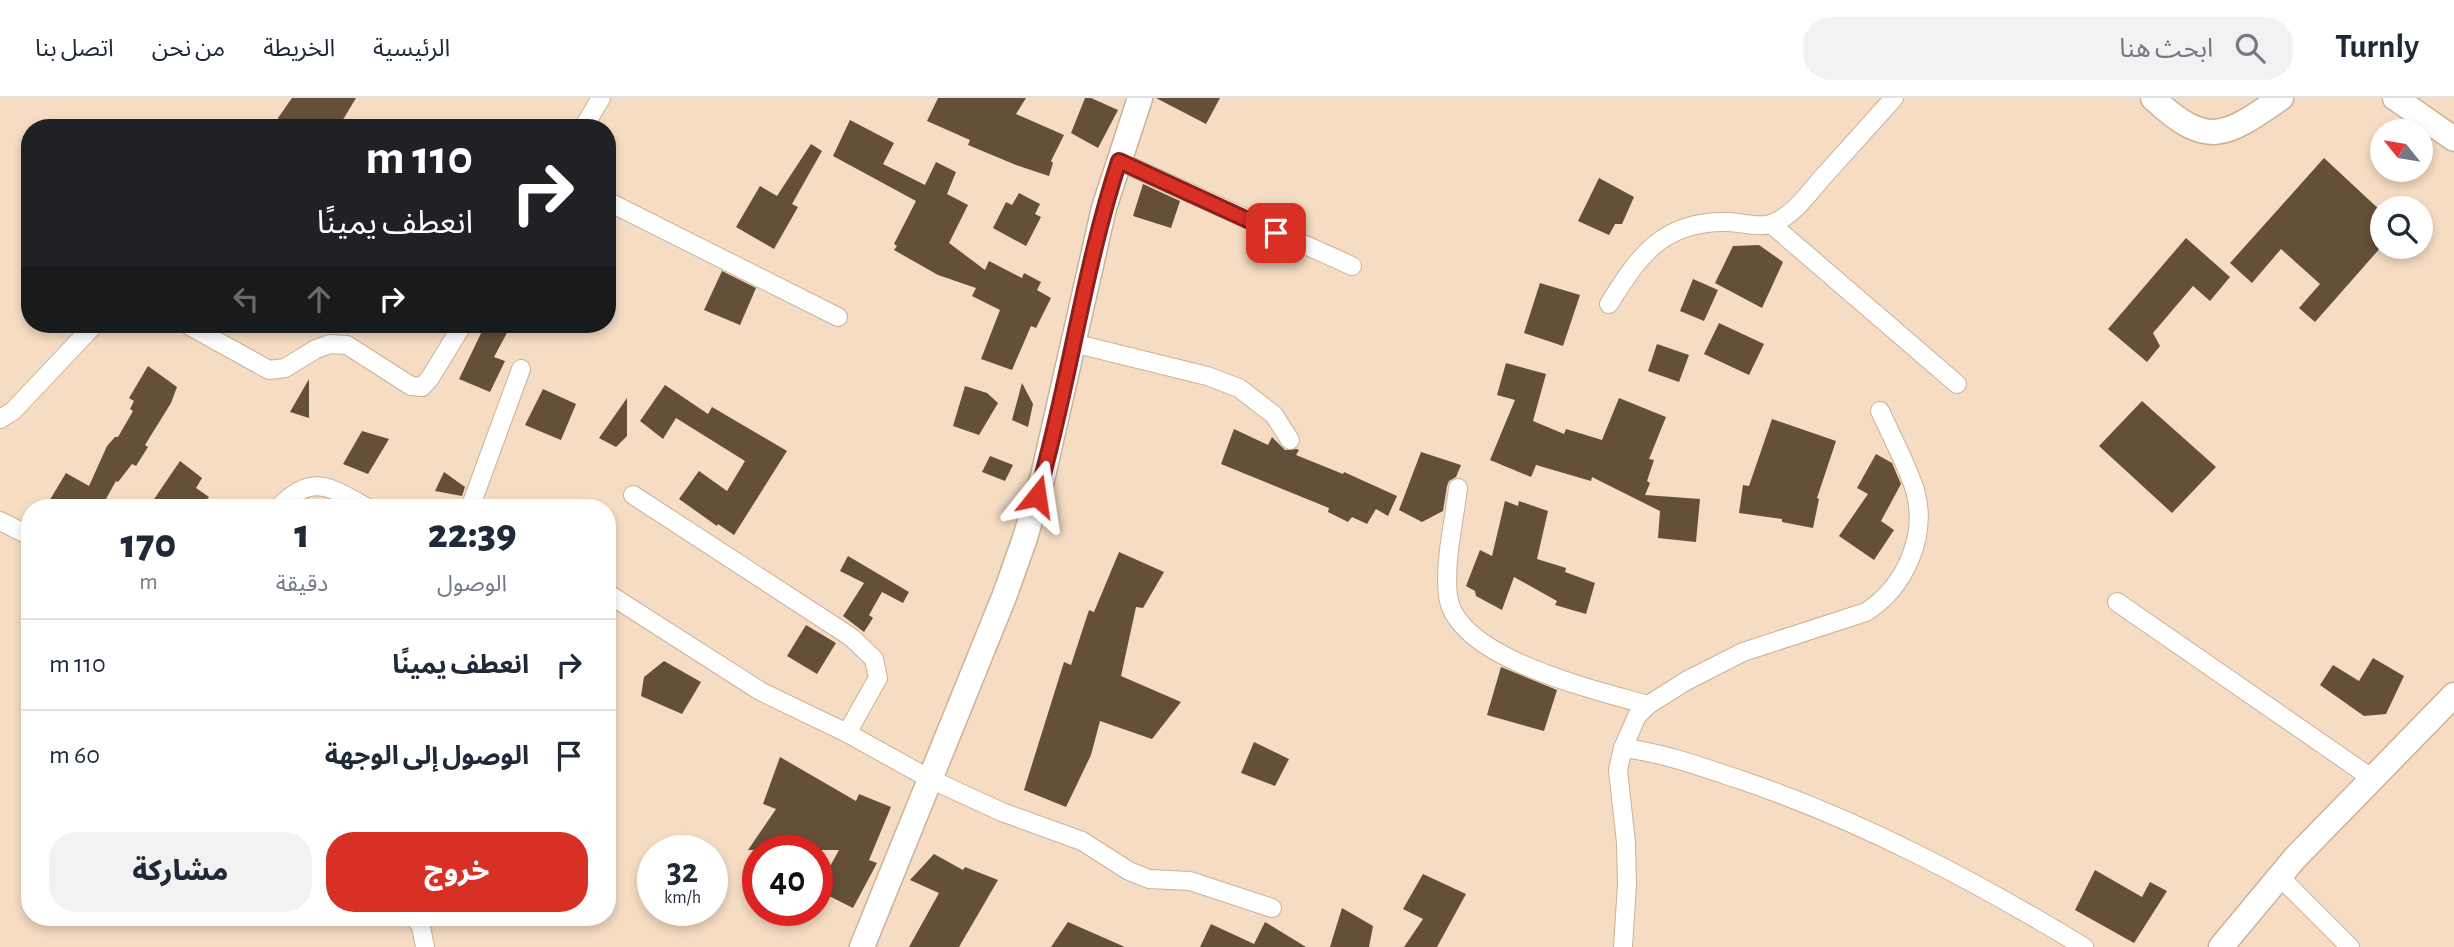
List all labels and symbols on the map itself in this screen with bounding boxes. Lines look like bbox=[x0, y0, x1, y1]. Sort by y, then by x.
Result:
north arrow bbox=[2370, 119, 2432, 182]
pin bbox=[1246, 203, 1306, 263]
position arrow bbox=[1000, 459, 1074, 533]
speed limit sign: 40 bbox=[742, 835, 833, 926]

